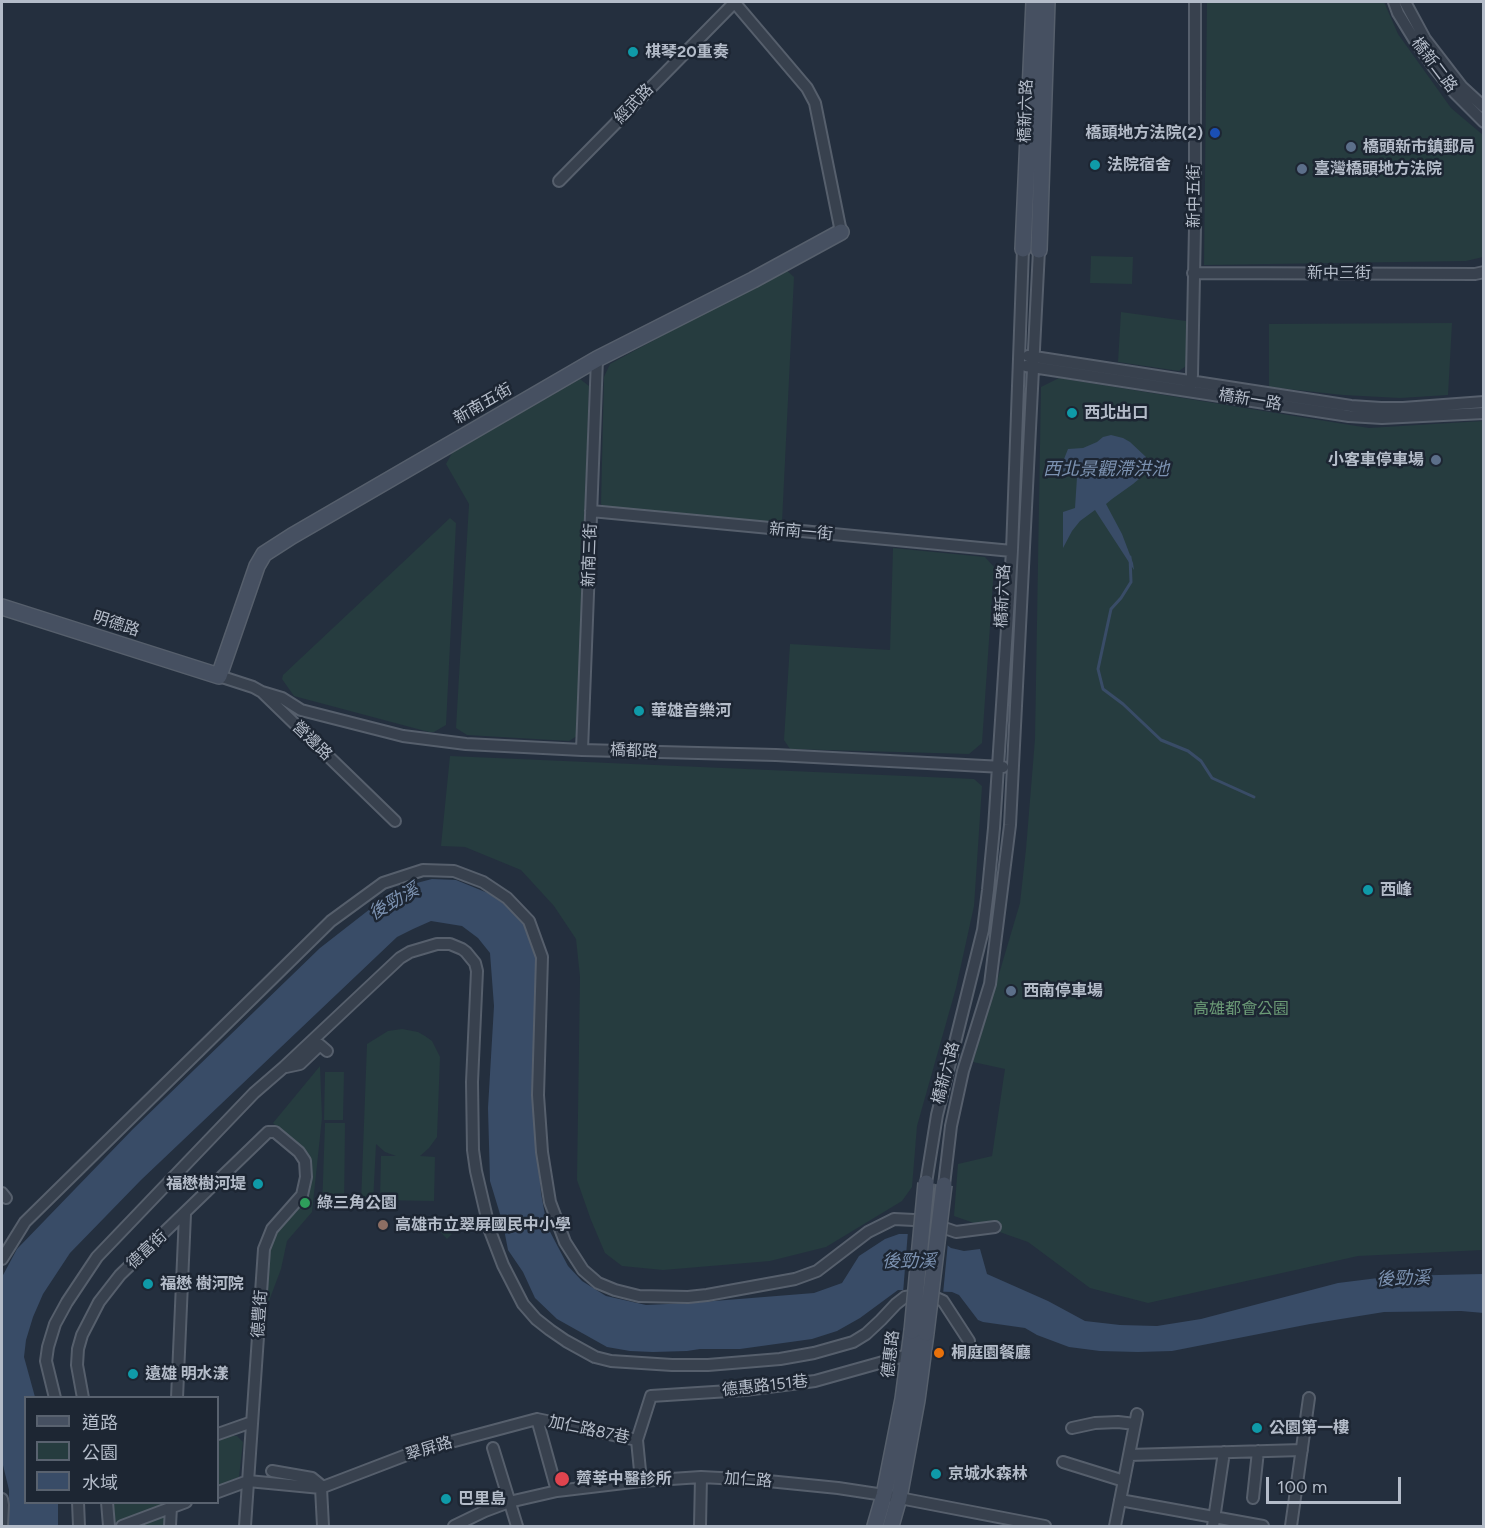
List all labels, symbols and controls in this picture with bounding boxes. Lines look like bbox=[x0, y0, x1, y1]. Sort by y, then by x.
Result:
street label: 橋新二路 bbox=[1407, 34, 1461, 96]
place label: 棋琴20重奏 bbox=[645, 42, 729, 62]
marker: 棋琴20重奏 bbox=[626, 45, 640, 59]
street label: 橋新六路 bbox=[1015, 79, 1037, 143]
street label: 經武路 bbox=[610, 80, 658, 128]
place label: 橋頭地方法院(2) bbox=[1086, 123, 1203, 143]
marker: 橋頭地方法院(2) bbox=[1208, 126, 1222, 140]
place label: 橋頭新市鎮郵局 bbox=[1363, 137, 1475, 157]
marker: 橋頭新市鎮郵局 bbox=[1344, 140, 1358, 154]
place label: 法院宿舍 bbox=[1107, 155, 1171, 175]
marker: 法院宿舍 bbox=[1088, 158, 1102, 172]
place label: 臺灣橋頭地方法院 bbox=[1314, 159, 1442, 179]
marker: 臺灣橋頭地方法院 bbox=[1295, 162, 1309, 176]
street label: 新中五街 bbox=[1184, 164, 1204, 228]
street label: 新中三街 bbox=[1307, 263, 1371, 283]
street label: 新南五街 bbox=[450, 380, 516, 428]
street label: 橋新一路 bbox=[1217, 386, 1283, 414]
place label: 西北出口 bbox=[1084, 403, 1148, 423]
marker: 西北出口 bbox=[1065, 406, 1079, 420]
place label: 小客車停車場 bbox=[1328, 450, 1424, 470]
marker: 小客車停車場 bbox=[1429, 453, 1443, 467]
water label: 西北景觀滯洪池 bbox=[1043, 459, 1169, 481]
street label: 新南一街 bbox=[768, 520, 834, 544]
street label: 新南三街 bbox=[579, 523, 601, 587]
street label: 橋新六路 bbox=[992, 564, 1014, 628]
street label: 明德路 bbox=[90, 607, 142, 641]
place label: 華雄音樂河 bbox=[651, 701, 731, 721]
marker: 華雄音樂河 bbox=[632, 704, 646, 718]
street label: 營邊路 bbox=[288, 717, 336, 765]
street label: 橋都路 bbox=[610, 741, 658, 761]
water label: 後勁溪 bbox=[365, 879, 423, 925]
place label: 西峰 bbox=[1380, 880, 1412, 900]
marker: 西峰 bbox=[1361, 883, 1375, 897]
place label: 西南停車場 bbox=[1023, 981, 1103, 1001]
marker: 西南停車場 bbox=[1004, 984, 1018, 998]
park label: 高雄都會公園 bbox=[1193, 999, 1289, 1019]
street label: 橋新六路 bbox=[928, 1040, 964, 1106]
place label: 福懋樹河堤 bbox=[166, 1174, 246, 1194]
marker: 福懋樹河堤 bbox=[251, 1177, 265, 1191]
place label: 綠三角公園 bbox=[317, 1193, 397, 1213]
marker: 綠三角公園 bbox=[298, 1196, 312, 1210]
place label: 高雄市立翠屏國民中小學 bbox=[395, 1215, 571, 1235]
marker: 高雄市立翠屏國民中小學 bbox=[376, 1218, 390, 1232]
street label: 德富街 bbox=[123, 1227, 171, 1273]
water label: 後勁溪 bbox=[882, 1251, 936, 1273]
water label: 後勁溪 bbox=[1376, 1267, 1430, 1291]
place label: 福懋 樹河院 bbox=[160, 1274, 244, 1294]
marker: 福懋 樹河院 bbox=[141, 1277, 155, 1291]
street label: 德豐街 bbox=[249, 1289, 271, 1339]
street label: 德惠路 bbox=[879, 1329, 903, 1379]
place label: 桐庭園餐廳 bbox=[951, 1343, 1031, 1363]
marker: 桐庭園餐廳 bbox=[932, 1346, 946, 1360]
place label: 遠雄 明水漾 bbox=[145, 1364, 229, 1384]
marker: 遠雄 明水漾 bbox=[126, 1367, 140, 1381]
street label: 德惠路151巷 bbox=[721, 1372, 809, 1400]
legend bbox=[24, 1396, 219, 1504]
text: 道路 bbox=[82, 1412, 118, 1434]
street label: 加仁路87巷 bbox=[547, 1412, 631, 1448]
place label: 公園第一樓 bbox=[1269, 1418, 1349, 1438]
marker: 公園第一樓 bbox=[1250, 1421, 1264, 1435]
street label: 翠屏路 bbox=[403, 1433, 455, 1465]
text: 公園 bbox=[82, 1442, 118, 1464]
place label: 京城水森林 bbox=[948, 1464, 1028, 1484]
scale bar bbox=[1269, 1465, 1404, 1503]
marker: 京城水森林 bbox=[929, 1467, 943, 1481]
place label: 薺莘中醫診所 bbox=[576, 1469, 672, 1489]
street label: 加仁路 bbox=[723, 1469, 773, 1491]
marker: 薺莘中醫診所 bbox=[553, 1470, 571, 1488]
text: 水域 bbox=[82, 1472, 118, 1494]
text: 100 m bbox=[1277, 1476, 1327, 1498]
place label: 巴里島 bbox=[458, 1489, 506, 1509]
marker: 巴里島 bbox=[439, 1492, 453, 1506]

